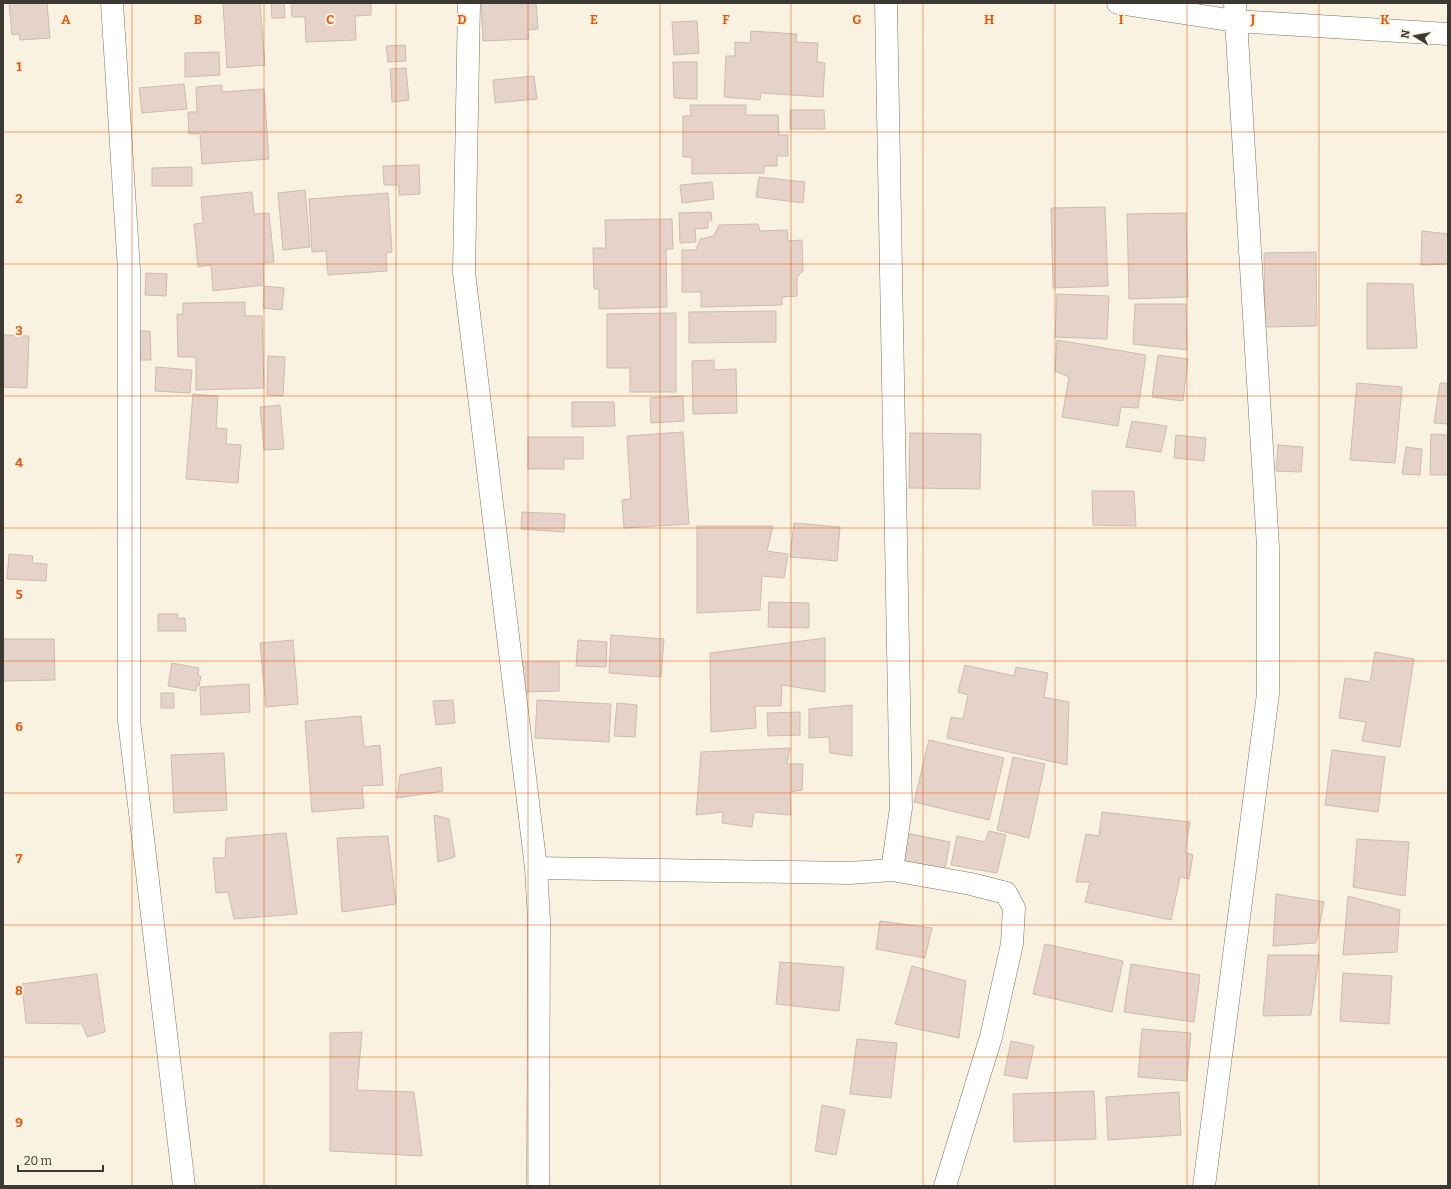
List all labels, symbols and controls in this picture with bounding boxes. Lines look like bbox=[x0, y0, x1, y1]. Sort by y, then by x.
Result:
text: A bbox=[61, 12, 71, 27]
text: B bbox=[194, 12, 202, 27]
text: C bbox=[326, 12, 334, 27]
text: D bbox=[457, 12, 467, 27]
text: E bbox=[590, 12, 598, 27]
text: F bbox=[722, 12, 730, 27]
text: G bbox=[852, 12, 862, 27]
text: H bbox=[984, 12, 994, 27]
text: I bbox=[1119, 12, 1124, 27]
text: J bbox=[1250, 12, 1256, 27]
text: K bbox=[1380, 12, 1390, 27]
north arrow bbox=[1395, 16, 1435, 56]
text: N bbox=[1398, 28, 1413, 40]
text: 1 bbox=[16, 59, 22, 74]
text: 2 bbox=[15, 191, 23, 206]
text: 3 bbox=[15, 323, 23, 338]
text: 4 bbox=[15, 455, 23, 470]
text: 5 bbox=[15, 587, 23, 602]
text: 6 bbox=[15, 719, 23, 734]
text: 7 bbox=[16, 851, 23, 866]
text: 8 bbox=[15, 983, 23, 998]
text: 9 bbox=[15, 1115, 23, 1130]
scale bar bbox=[18, 1147, 103, 1173]
text: 20 m bbox=[24, 1154, 53, 1168]

